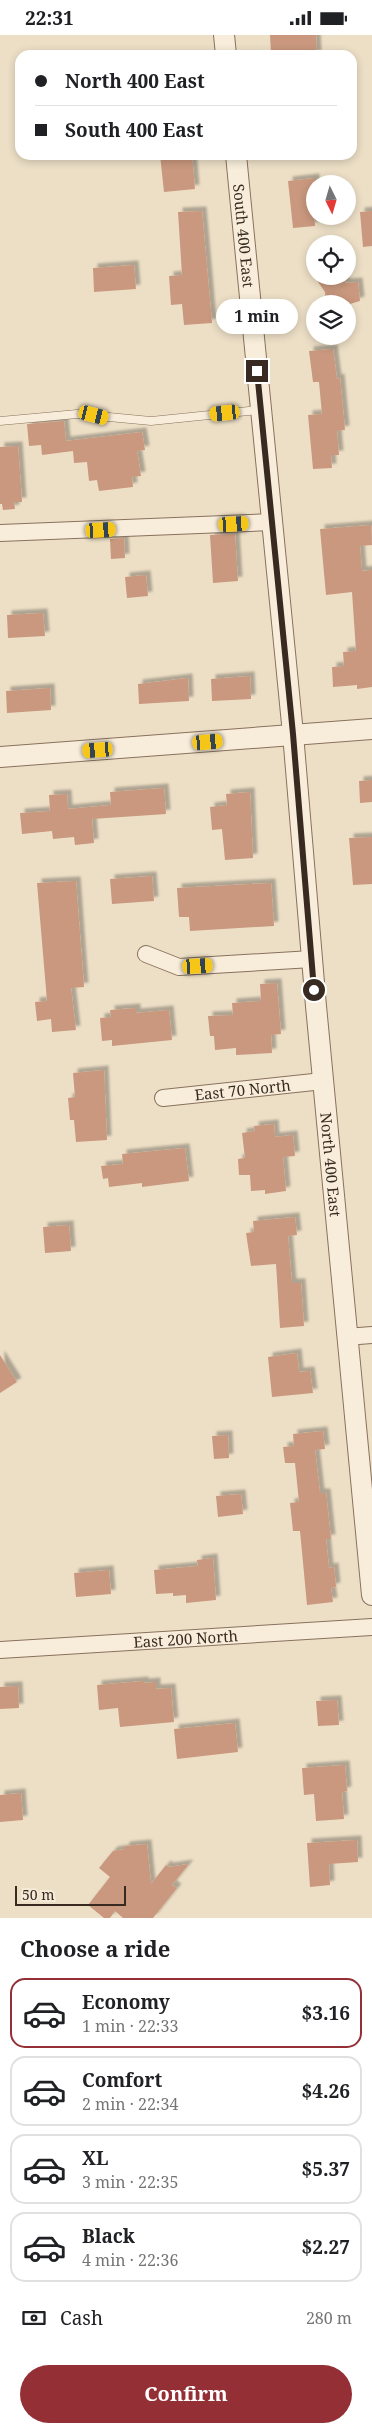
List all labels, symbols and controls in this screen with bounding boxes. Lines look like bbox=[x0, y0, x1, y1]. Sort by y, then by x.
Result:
text: 22:31 bbox=[25, 5, 74, 31]
text: North 400 East bbox=[65, 68, 205, 94]
text: South 400 East bbox=[65, 117, 203, 143]
north arrow bbox=[306, 175, 356, 225]
map controls bbox=[306, 175, 356, 345]
street label: South 400 East bbox=[229, 183, 259, 288]
button: locate bbox=[306, 235, 356, 285]
button: layers bbox=[306, 295, 356, 345]
callout: 1 min bbox=[216, 299, 298, 333]
text: 1 min bbox=[234, 305, 280, 327]
route end bbox=[246, 360, 268, 382]
car bbox=[77, 404, 110, 426]
car bbox=[209, 404, 240, 422]
car bbox=[218, 516, 249, 532]
car bbox=[85, 522, 116, 538]
car bbox=[192, 733, 223, 751]
car bbox=[82, 741, 113, 759]
car bbox=[182, 958, 213, 974]
route start bbox=[303, 979, 325, 1001]
street label: East 70 North bbox=[194, 1074, 292, 1105]
street label: North 400 East bbox=[316, 1111, 346, 1218]
street label: East 200 North bbox=[133, 1625, 239, 1652]
scale bar bbox=[15, 1883, 126, 1906]
text: 50 m bbox=[22, 1885, 55, 1904]
text: Choose a ride bbox=[20, 1933, 170, 1963]
text: Economy bbox=[82, 1989, 170, 2015]
icon: car bbox=[22, 1991, 67, 2036]
text: $3.16 bbox=[301, 2000, 350, 2026]
text: 1 min · 22:33 bbox=[82, 2015, 178, 2037]
text: Comfort bbox=[82, 2067, 162, 2093]
icon: car bbox=[22, 2069, 67, 2114]
text: $4.26 bbox=[301, 2078, 350, 2104]
text: 2 min · 22:34 bbox=[82, 2093, 178, 2115]
text: XL bbox=[82, 2145, 108, 2171]
icon: car bbox=[22, 2147, 67, 2192]
text: $5.37 bbox=[301, 2156, 350, 2182]
text: 3 min · 22:35 bbox=[82, 2171, 178, 2193]
text: Black bbox=[82, 2223, 135, 2249]
icon: car bbox=[22, 2225, 67, 2270]
text: $2.27 bbox=[301, 2234, 350, 2260]
text: 4 min · 22:36 bbox=[82, 2249, 178, 2271]
icon: cash bbox=[20, 2304, 48, 2332]
text: Cash bbox=[60, 2305, 103, 2331]
text: 280 m bbox=[306, 2307, 352, 2329]
button: Confirm bbox=[20, 2365, 352, 2423]

